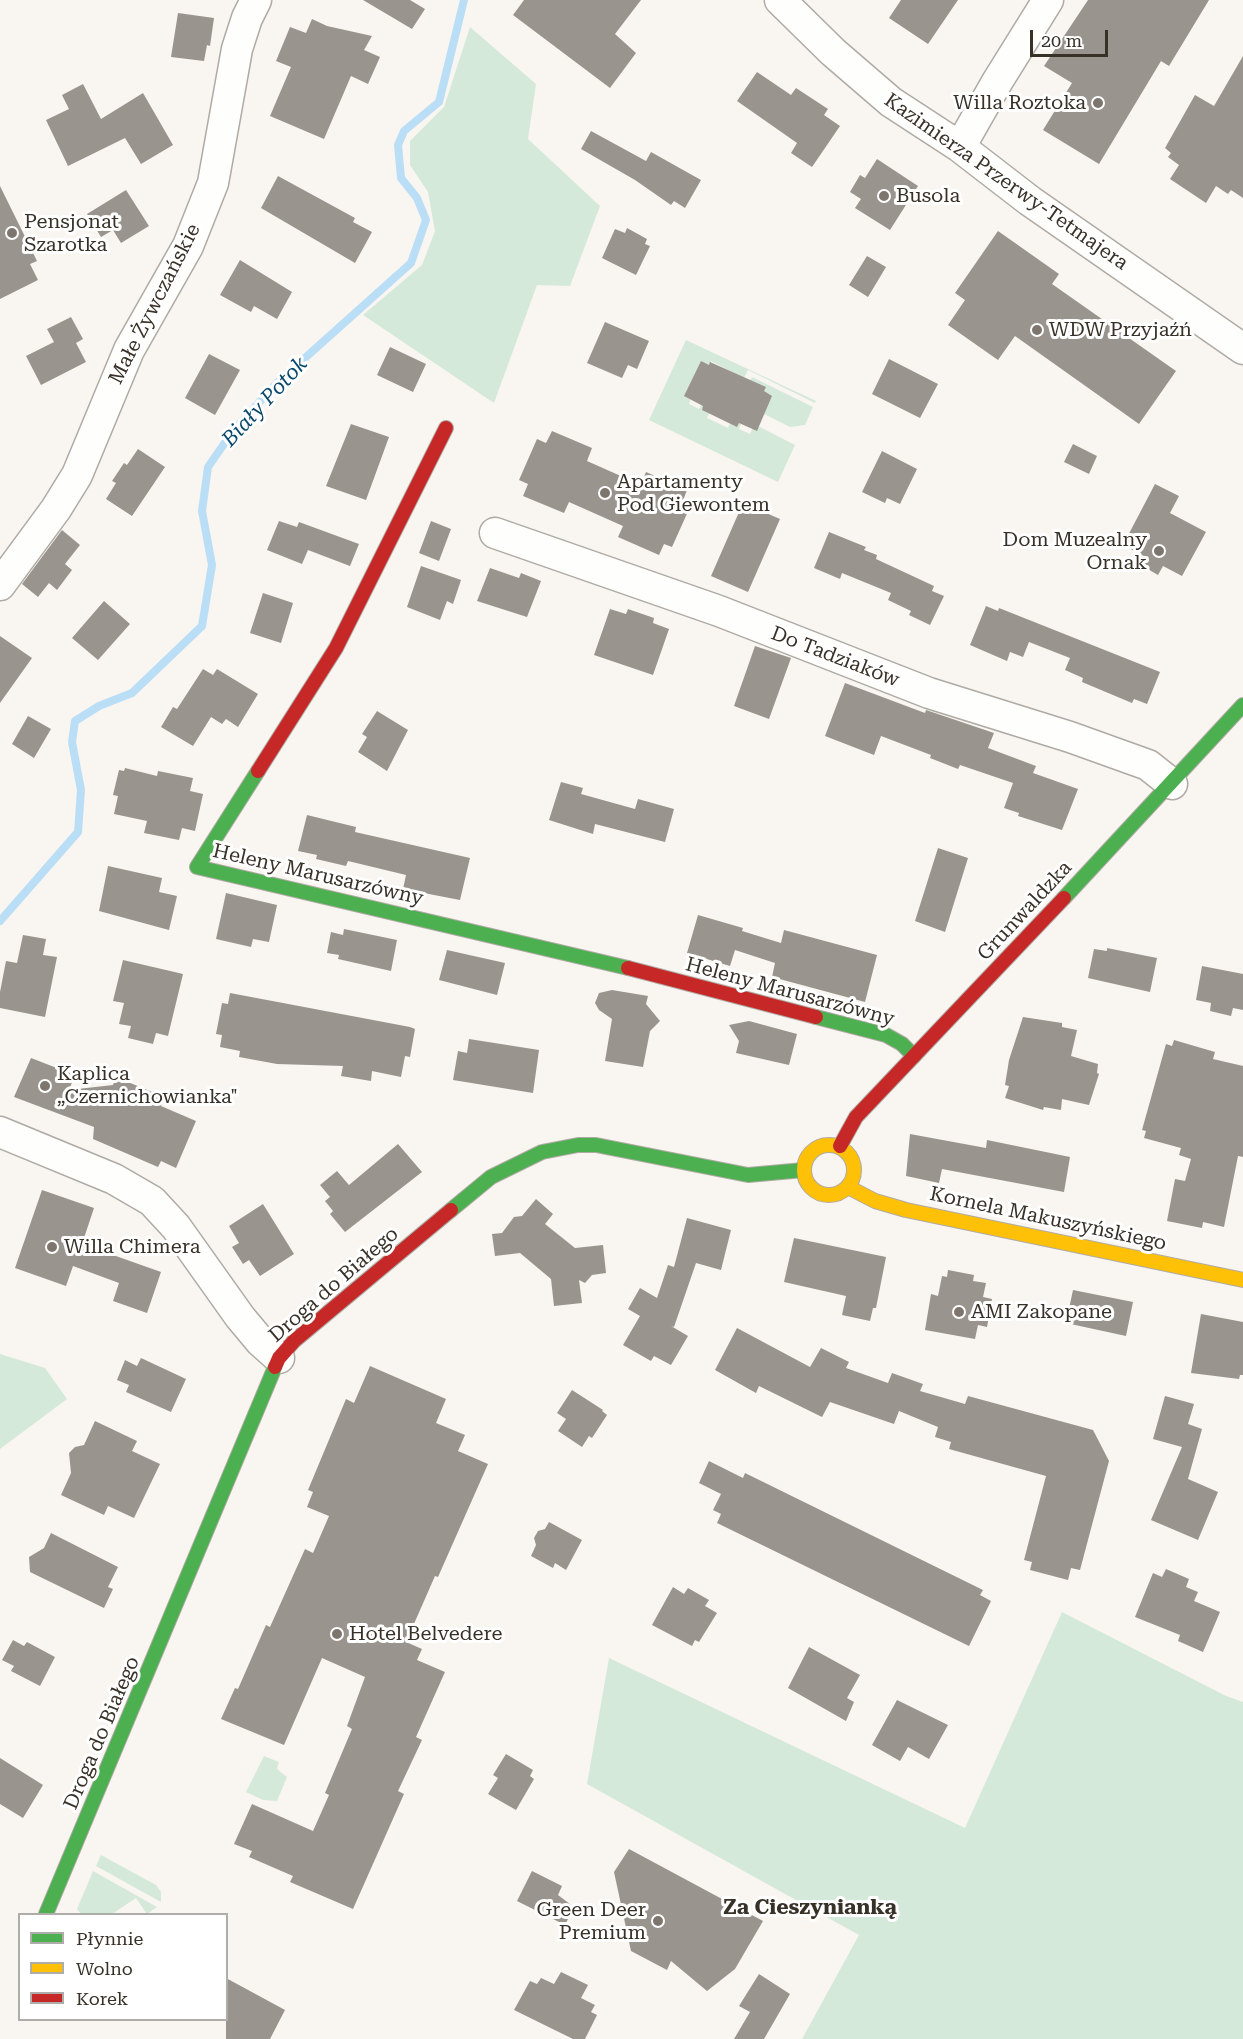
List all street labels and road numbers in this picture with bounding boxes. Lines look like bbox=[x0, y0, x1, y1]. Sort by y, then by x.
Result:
street label: Kazimierza Przerwy-Tetmajera bbox=[880, 88, 1132, 276]
street label: Małe Żywczańskie bbox=[104, 220, 206, 388]
street label: Do Tadziaków bbox=[767, 622, 903, 692]
street label: Heleny Marusarzówny bbox=[210, 839, 426, 911]
street label: Grunwaldzka bbox=[973, 856, 1077, 966]
street label: Heleny Marusarzówny bbox=[683, 953, 897, 1031]
street label: Kornela Makuszyńskiego bbox=[928, 1182, 1168, 1256]
street label: Droga do Białego bbox=[264, 1222, 404, 1348]
street label: Droga do Białego bbox=[59, 1653, 145, 1813]

